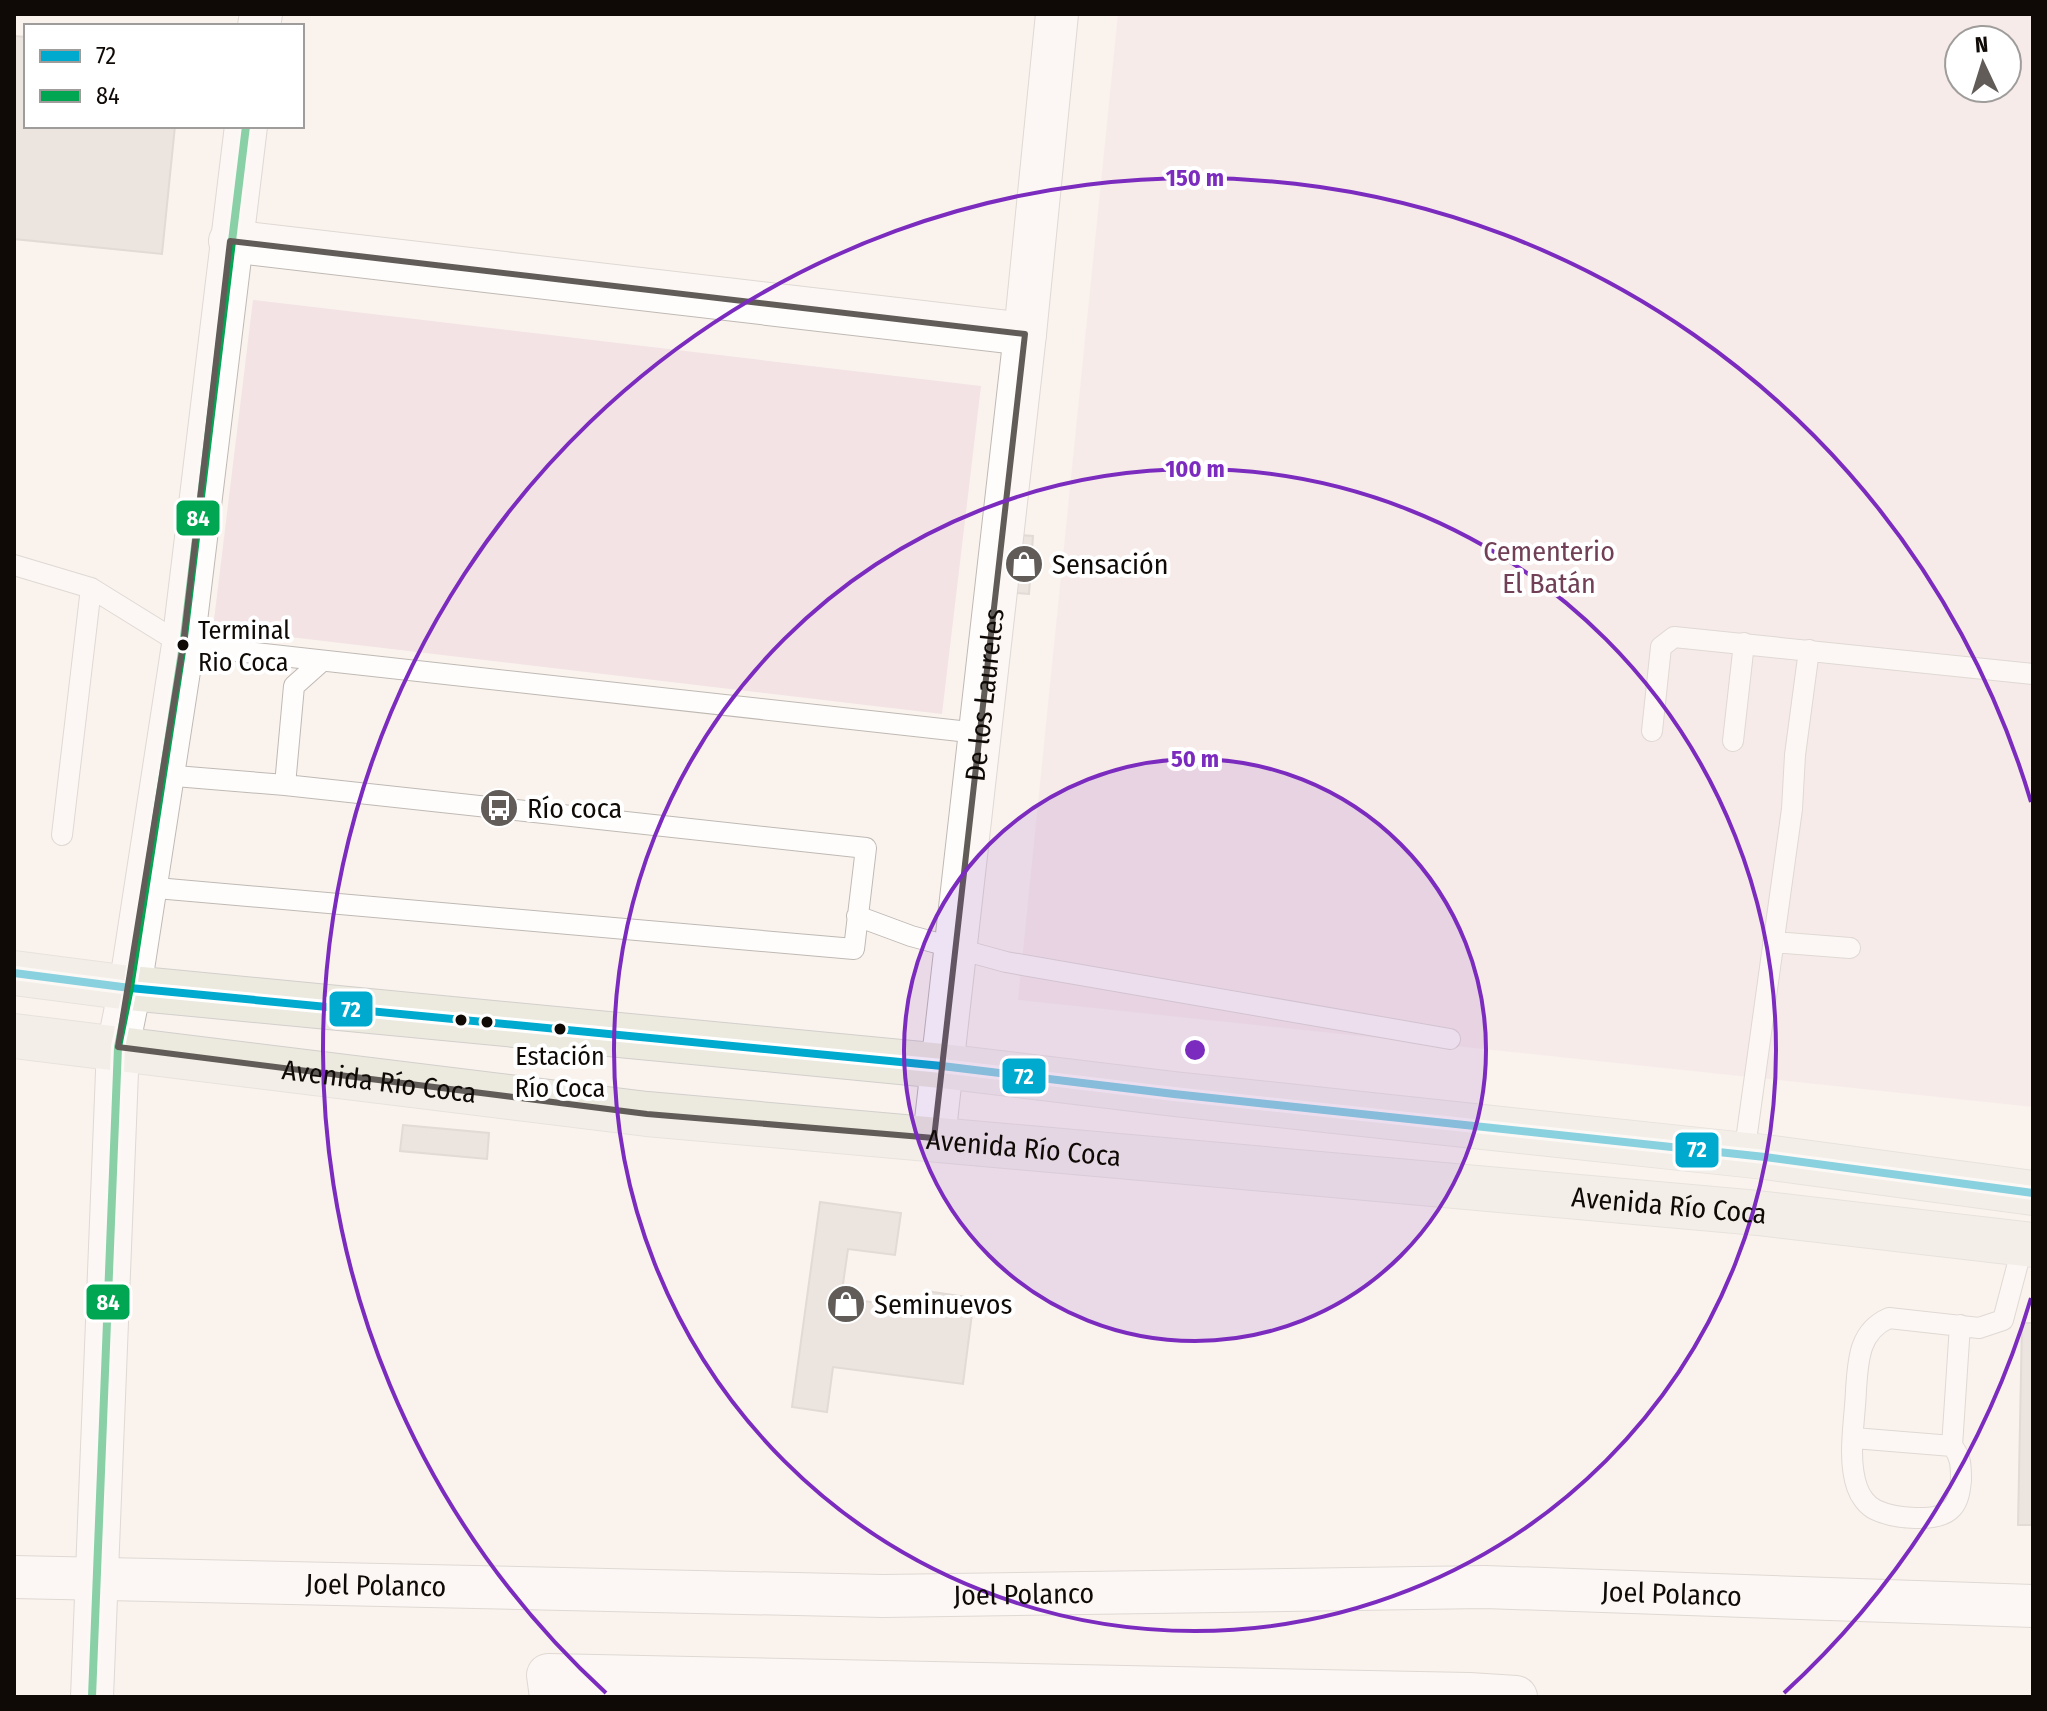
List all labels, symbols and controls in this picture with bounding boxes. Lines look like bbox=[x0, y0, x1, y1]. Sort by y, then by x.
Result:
legend bbox=[24, 24, 304, 128]
north arrow bbox=[1943, 24, 2023, 104]
text: N bbox=[1974, 31, 1989, 58]
text: 72 bbox=[96, 42, 116, 70]
text: 84 bbox=[96, 82, 120, 110]
text: 150 m bbox=[1166, 164, 1224, 192]
text: 100 m bbox=[1165, 455, 1225, 483]
line badge: 84 bbox=[175, 499, 221, 537]
text: 84 bbox=[187, 505, 209, 532]
park label: Cementerio El Batán bbox=[1483, 535, 1615, 600]
shop icon: Sensación bbox=[1003, 543, 1045, 585]
place label: Sensación bbox=[1052, 548, 1168, 581]
street label: De los Laureles bbox=[958, 607, 1010, 783]
place label: Terminal Rio Coca bbox=[198, 615, 290, 678]
marker: Terminal Rio Coca bbox=[175, 637, 191, 653]
text: 50 m bbox=[1171, 745, 1219, 773]
bus stop icon: Río coca bbox=[478, 787, 520, 829]
place label: Río coca bbox=[527, 792, 622, 825]
line badge: 72 bbox=[328, 990, 374, 1028]
text: 72 bbox=[341, 996, 361, 1023]
unlabelled marker bbox=[453, 1012, 469, 1028]
unlabelled marker bbox=[479, 1014, 495, 1030]
marker: Estación Río Coca bbox=[552, 1021, 568, 1037]
centre of rings bbox=[1181, 1036, 1209, 1064]
place label: Estación Río Coca bbox=[515, 1041, 605, 1104]
street label: Avenida Río Coca bbox=[280, 1053, 478, 1109]
line badge: 72 bbox=[1001, 1057, 1047, 1095]
text: 72 bbox=[1014, 1063, 1034, 1090]
street label: Avenida Río Coca bbox=[925, 1122, 1123, 1173]
line badge: 72 bbox=[1674, 1131, 1720, 1169]
text: 72 bbox=[1687, 1136, 1707, 1163]
street label: Avenida Río Coca bbox=[1570, 1180, 1768, 1230]
line badge: 84 bbox=[85, 1283, 131, 1321]
shop icon: Seminuevos bbox=[825, 1283, 867, 1325]
place label: Seminuevos bbox=[874, 1288, 1012, 1321]
text: 84 bbox=[97, 1289, 119, 1316]
street label: Joel Polanco bbox=[305, 1567, 447, 1603]
street label: Joel Polanco bbox=[1601, 1575, 1743, 1612]
street label: Joel Polanco bbox=[953, 1576, 1094, 1611]

